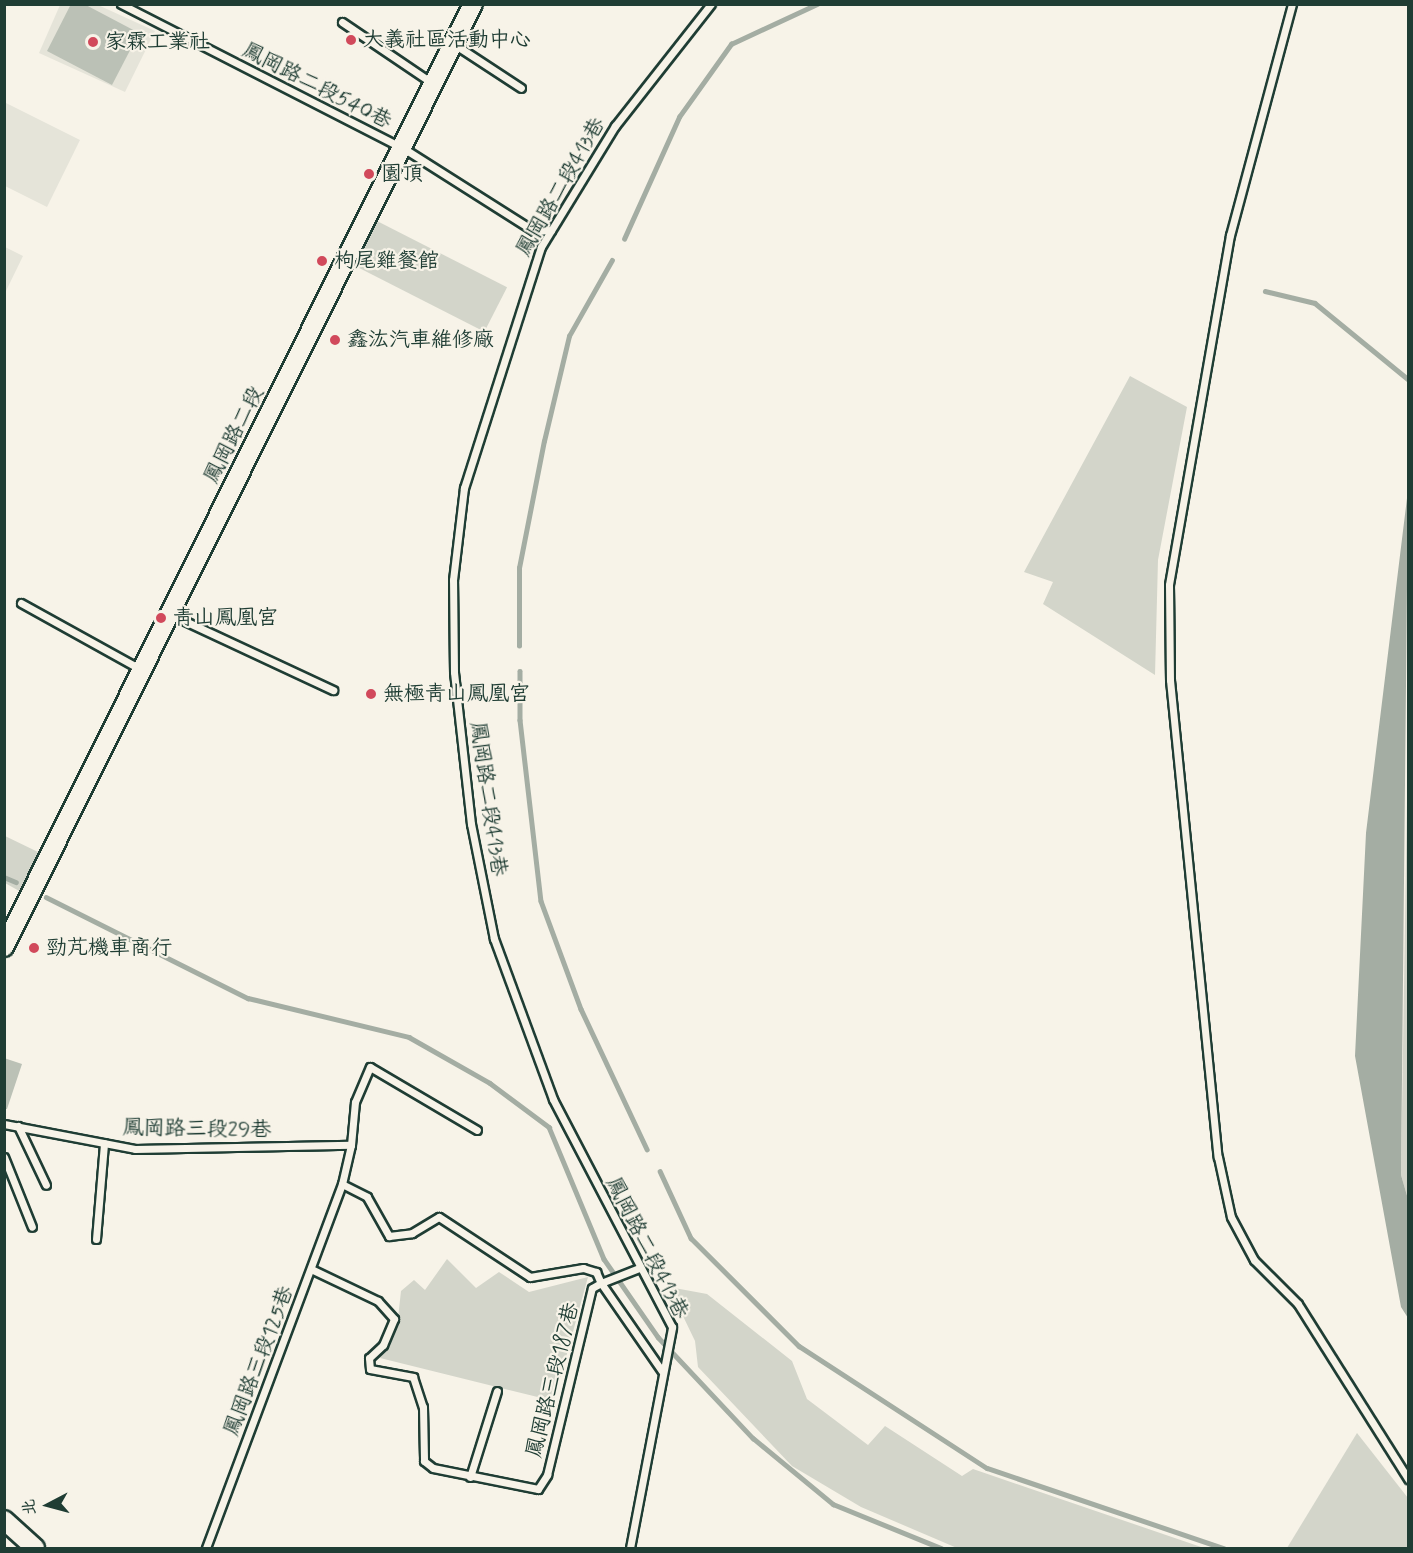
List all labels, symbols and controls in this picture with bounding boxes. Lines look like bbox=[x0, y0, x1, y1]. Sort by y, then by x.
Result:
place label: 大義社區活動中心 bbox=[363, 27, 531, 53]
place label: 家霖工業社 bbox=[105, 29, 210, 55]
marker: 大義社區活動中心 bbox=[344, 33, 358, 47]
marker: 家霖工業社 bbox=[86, 35, 100, 49]
street label: 鳳岡路二段540巷 bbox=[238, 38, 396, 134]
street label: 鳳岡路二段413巷 bbox=[511, 113, 611, 261]
place label: 園頂 bbox=[381, 161, 423, 187]
marker: 園頂 bbox=[362, 167, 376, 181]
place label: 枸尾雞餐館 bbox=[334, 248, 439, 274]
marker: 枸尾雞餐館 bbox=[315, 254, 329, 268]
place label: 鑫汯汽車維修廠 bbox=[347, 327, 494, 353]
marker: 鑫汯汽車維修廠 bbox=[328, 333, 342, 347]
street label: 鳳岡路二段 bbox=[199, 383, 269, 487]
place label: 青山鳳凰宮 bbox=[173, 605, 278, 631]
marker: 青山鳳凰宮 bbox=[154, 611, 168, 625]
place label: 無極青山鳳凰宮 bbox=[383, 681, 530, 707]
marker: 無極青山鳳凰宮 bbox=[364, 687, 378, 701]
street label: 鳳岡路二段413巷 bbox=[465, 720, 511, 878]
place label: 勁芃機車商行 bbox=[46, 935, 172, 961]
marker: 勁芃機車商行 bbox=[27, 941, 41, 955]
street label: 鳳岡路三段29巷 bbox=[122, 1115, 272, 1143]
street label: 鳳岡路二段413巷 bbox=[600, 1173, 694, 1323]
street label: 鳳岡路三段125巷 bbox=[219, 1283, 299, 1439]
street label: 鳳岡路三段187巷 bbox=[522, 1300, 584, 1460]
north arrow bbox=[18, 1475, 78, 1535]
text: 北 bbox=[18, 1498, 41, 1516]

